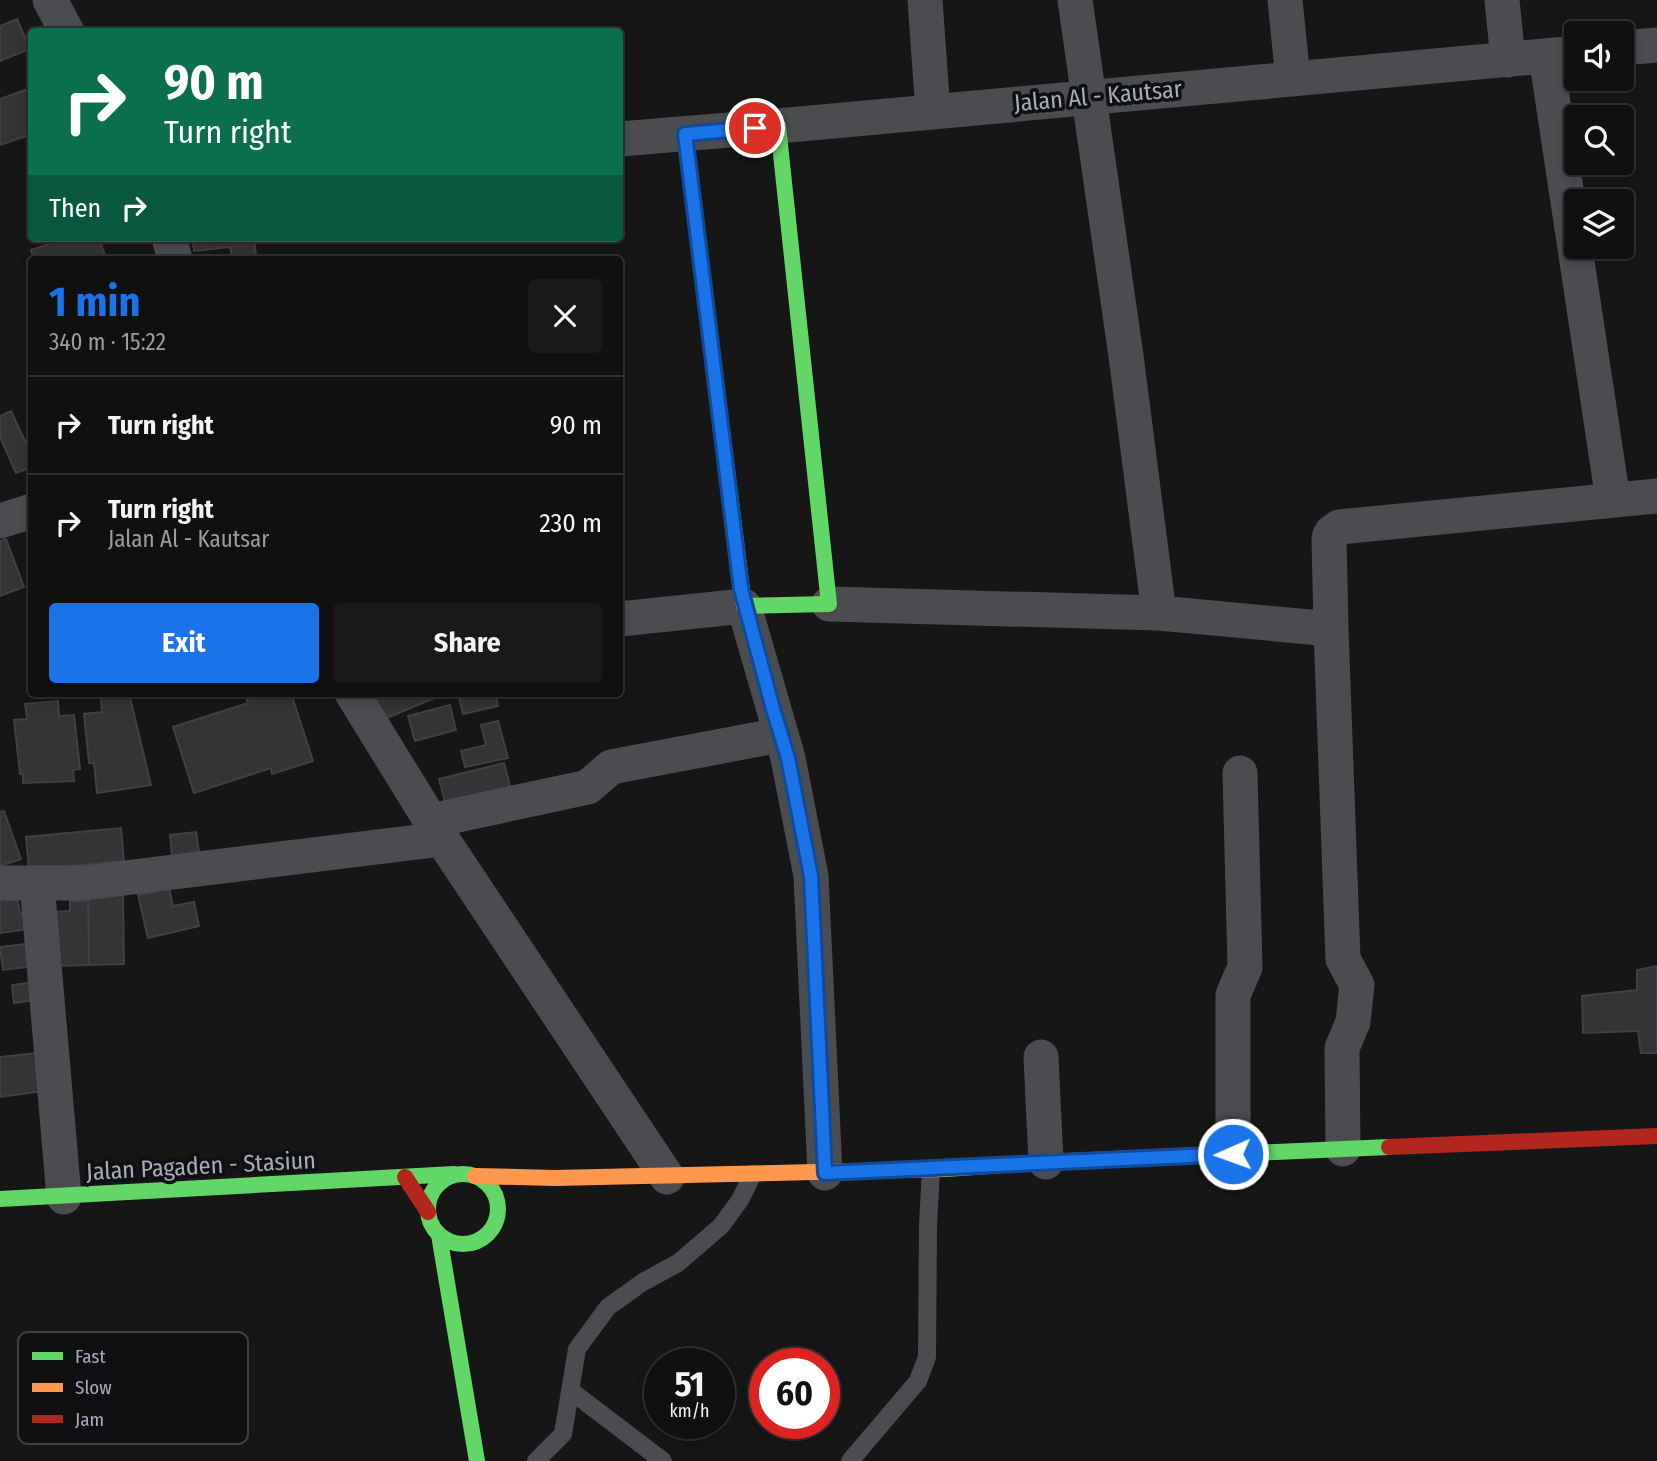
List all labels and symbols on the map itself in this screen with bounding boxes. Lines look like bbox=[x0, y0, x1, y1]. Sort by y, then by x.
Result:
street label: Jalan Al - Kautsar bbox=[1013, 75, 1184, 117]
pin bbox=[725, 98, 785, 158]
position arrow bbox=[1196, 1117, 1270, 1191]
street label: Jalan Pagaden - Stasiun bbox=[85, 1146, 317, 1186]
legend bbox=[18, 1332, 248, 1444]
text: Fast bbox=[75, 1345, 106, 1368]
speed limit sign: 60 bbox=[749, 1348, 840, 1439]
text: Slow bbox=[75, 1376, 112, 1399]
text: Jam bbox=[75, 1408, 104, 1431]

